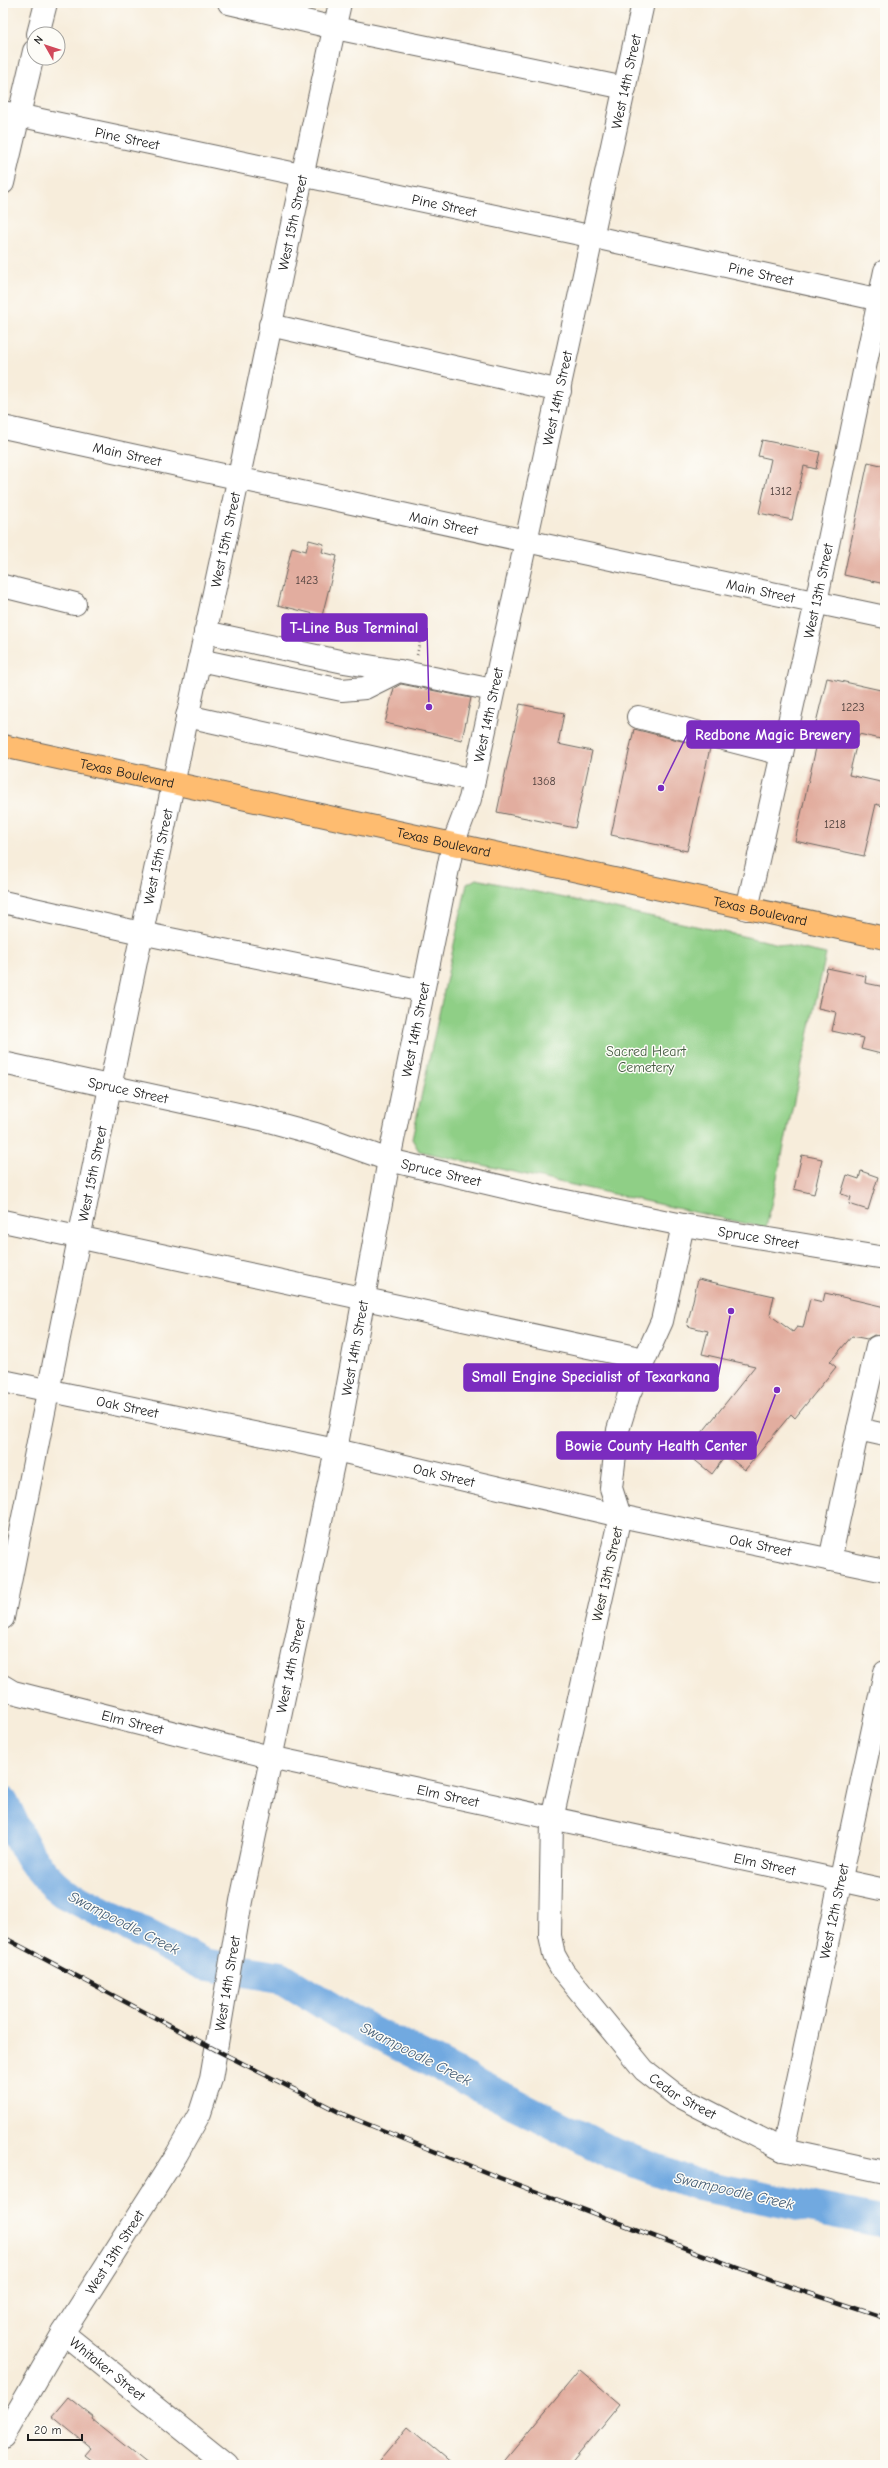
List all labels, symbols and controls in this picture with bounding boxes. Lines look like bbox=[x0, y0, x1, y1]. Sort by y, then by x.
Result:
north arrow bbox=[26, 26, 66, 66]
street label: West 14th Street bbox=[608, 32, 645, 131]
text: N bbox=[31, 33, 46, 47]
street label: Pine Street bbox=[93, 124, 162, 154]
street label: West 15th Street bbox=[274, 173, 311, 272]
street label: Pine Street bbox=[410, 191, 479, 221]
street label: Pine Street bbox=[727, 259, 796, 290]
street label: West 14th Street bbox=[539, 348, 576, 447]
street label: Main Street bbox=[91, 439, 164, 470]
house number: 1312 bbox=[770, 484, 792, 498]
street label: West 15th Street bbox=[207, 490, 245, 589]
street label: Main Street bbox=[408, 508, 480, 539]
street label: West 13th Street bbox=[800, 541, 837, 640]
house number: 1423 bbox=[296, 573, 318, 587]
street label: Main Street bbox=[725, 576, 797, 607]
callout: T-Line Bus Terminal bbox=[282, 614, 427, 641]
text: T-Line Bus Terminal bbox=[290, 619, 418, 637]
street label: West 14th Street bbox=[470, 665, 508, 764]
house number: 1223 bbox=[841, 700, 865, 714]
callout: Redbone Magic Brewery bbox=[687, 721, 859, 748]
text: Redbone Magic Brewery bbox=[695, 726, 851, 744]
street label: Texas Boulevard bbox=[78, 755, 176, 792]
house number: 1368 bbox=[532, 774, 556, 788]
street label: West 15th Street bbox=[140, 806, 177, 906]
house number: 1218 bbox=[824, 817, 846, 831]
street label: Texas Boulevard bbox=[395, 824, 492, 861]
street label: Texas Boulevard bbox=[711, 893, 809, 930]
street label: West 14th Street bbox=[398, 980, 434, 1079]
park label: Sacred Heart Cemetery bbox=[606, 1043, 687, 1076]
street label: Spruce Street bbox=[86, 1074, 171, 1108]
street label: West 15th Street bbox=[75, 1124, 111, 1223]
street label: Spruce Street bbox=[399, 1155, 483, 1191]
street label: Spruce Street bbox=[717, 1223, 801, 1253]
street label: West 14th Street bbox=[338, 1298, 372, 1397]
callout: Small Engine Specialist of Texarkana bbox=[464, 1364, 718, 1391]
text: Small Engine Specialist of Texarkana bbox=[472, 1368, 710, 1386]
street label: Oak Street bbox=[95, 1393, 161, 1422]
callout: Bowie County Health Center bbox=[557, 1432, 756, 1459]
text: Bowie County Health Center bbox=[565, 1437, 747, 1455]
street label: Oak Street bbox=[411, 1460, 477, 1491]
street label: West 13th Street bbox=[588, 1524, 627, 1623]
street label: Oak Street bbox=[728, 1531, 794, 1561]
street label: West 14th Street bbox=[273, 1616, 310, 1715]
street label: Elm Street bbox=[100, 1707, 166, 1739]
street label: Elm Street bbox=[415, 1781, 482, 1811]
street label: Elm Street bbox=[732, 1850, 798, 1880]
street label: West 12th Street bbox=[816, 1861, 853, 1961]
water label: Swampoodle Creek bbox=[66, 1887, 183, 1959]
street label: West 14th Street bbox=[211, 1934, 244, 2032]
water label: Swampoodle Creek bbox=[358, 2018, 475, 2090]
street label: Cedar Street bbox=[646, 2069, 720, 2124]
water label: Swampoodle Creek bbox=[673, 2169, 796, 2214]
street label: West 13th Street bbox=[82, 2206, 149, 2298]
street label: Whitaker Street bbox=[66, 2333, 149, 2405]
scale bar bbox=[28, 2416, 82, 2442]
text: 20 m bbox=[34, 2423, 62, 2437]

